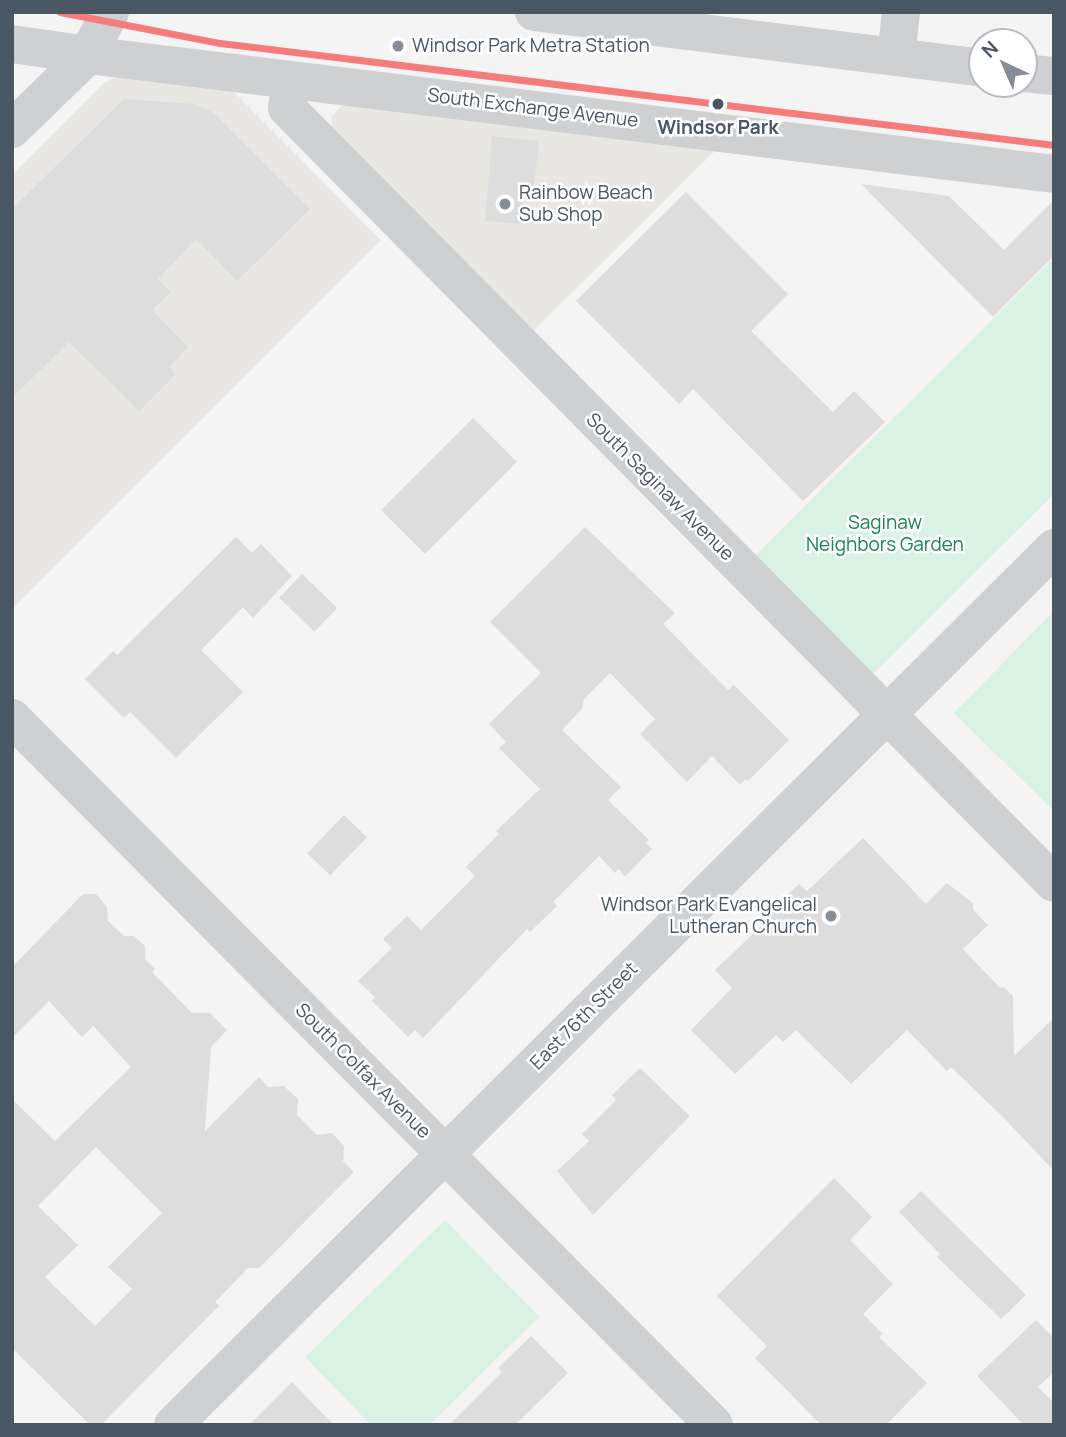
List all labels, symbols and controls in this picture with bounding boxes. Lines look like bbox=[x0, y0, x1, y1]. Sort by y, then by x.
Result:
north arrow bbox=[968, 28, 1038, 98]
place label: Windsor Park Metra Station bbox=[412, 35, 650, 57]
text: N bbox=[976, 35, 1004, 63]
marker: Windsor Park Metra Station bbox=[390, 38, 406, 54]
street label: South Exchange Avenue bbox=[426, 84, 640, 132]
marker: Windsor Park bbox=[708, 94, 728, 114]
place label: Windsor Park bbox=[658, 117, 778, 139]
place label: Rainbow Beach Sub Shop bbox=[519, 182, 653, 226]
marker: Rainbow Beach Sub Shop bbox=[497, 196, 513, 212]
street label: South Saginaw Avenue bbox=[581, 408, 739, 566]
park label: Saginaw Neighbors Garden bbox=[806, 512, 964, 556]
place label: Windsor Park Evangelical Lutheran Church bbox=[601, 894, 817, 938]
marker: Windsor Park Evangelical Lutheran Church bbox=[823, 908, 839, 924]
street label: East 76th Street bbox=[526, 958, 642, 1074]
street label: South Colfax Avenue bbox=[291, 999, 435, 1143]

